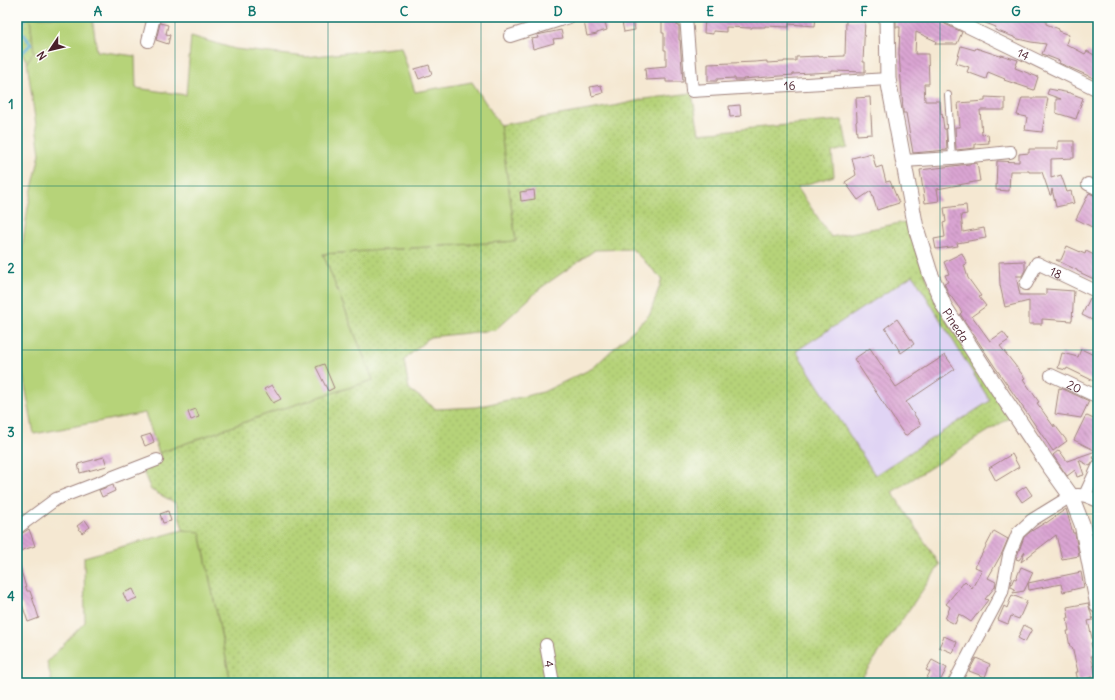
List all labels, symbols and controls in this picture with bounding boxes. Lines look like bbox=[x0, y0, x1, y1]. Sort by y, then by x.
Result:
text: A bbox=[94, 3, 103, 20]
text: B bbox=[248, 3, 257, 20]
text: C bbox=[400, 3, 409, 20]
text: D bbox=[553, 3, 563, 20]
text: E bbox=[706, 3, 714, 20]
text: F bbox=[860, 3, 868, 20]
text: G bbox=[1011, 3, 1021, 20]
north arrow bbox=[30, 30, 70, 70]
street label: 14 bbox=[1015, 44, 1032, 63]
text: N bbox=[34, 49, 50, 63]
street label: 16 bbox=[783, 77, 796, 93]
text: 1 bbox=[8, 96, 14, 113]
text: 2 bbox=[7, 260, 15, 277]
street label: 18 bbox=[1048, 263, 1065, 281]
street label: Pineda bbox=[940, 305, 973, 345]
street label: 20 bbox=[1065, 376, 1084, 396]
text: 3 bbox=[7, 424, 15, 441]
text: 4 bbox=[7, 588, 15, 605]
street label: 4 bbox=[541, 659, 557, 669]

